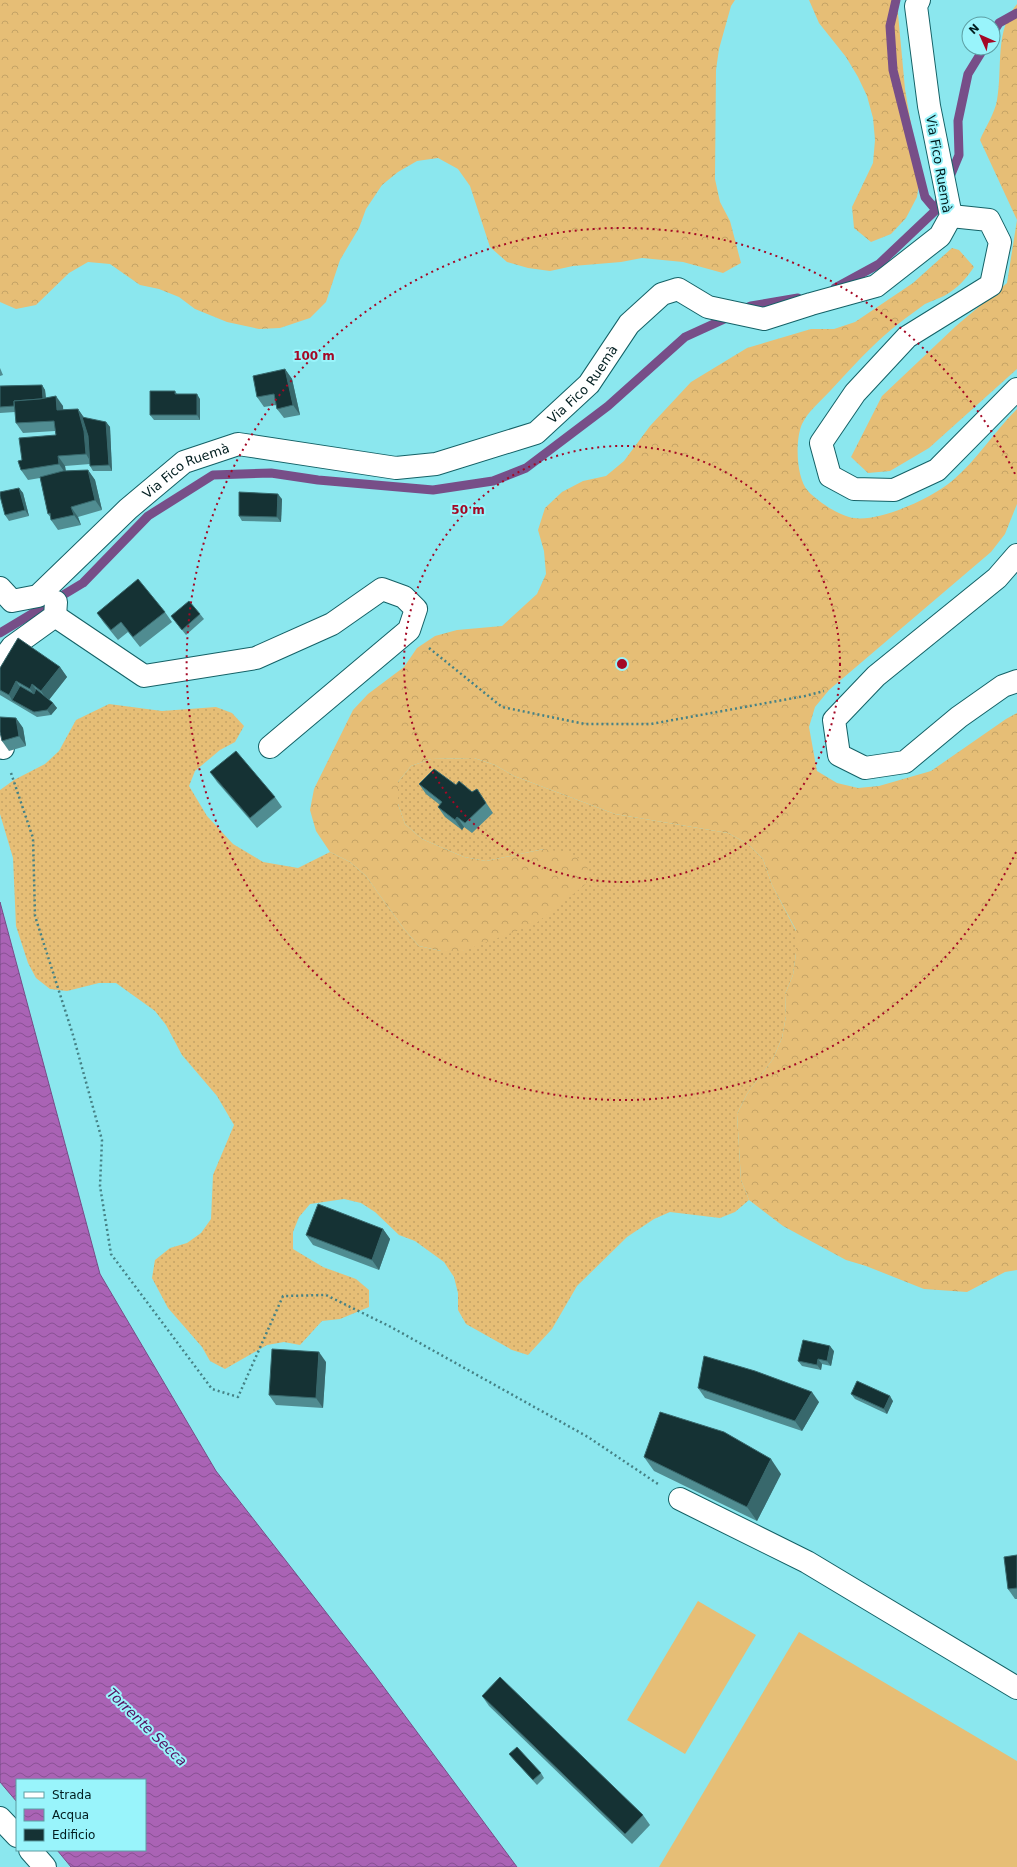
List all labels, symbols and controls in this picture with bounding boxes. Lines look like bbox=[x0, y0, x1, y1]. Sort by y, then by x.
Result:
north arrow bbox=[961, 16, 1001, 56]
text: N bbox=[966, 21, 982, 37]
street label: Via Fico Ruemà bbox=[923, 114, 955, 214]
street label: Via Fico Ruemà bbox=[544, 342, 620, 426]
text: 100 m bbox=[293, 349, 335, 363]
street label: Via Fico Ruemà bbox=[139, 440, 231, 501]
text: 50 m bbox=[451, 503, 485, 517]
centre of rings bbox=[615, 657, 629, 671]
water label: Torrente Secca bbox=[104, 1685, 190, 1769]
legend bbox=[16, 1779, 146, 1851]
text: Strada bbox=[52, 1788, 92, 1802]
text: Acqua bbox=[52, 1808, 89, 1822]
text: Edificio bbox=[52, 1828, 95, 1842]

